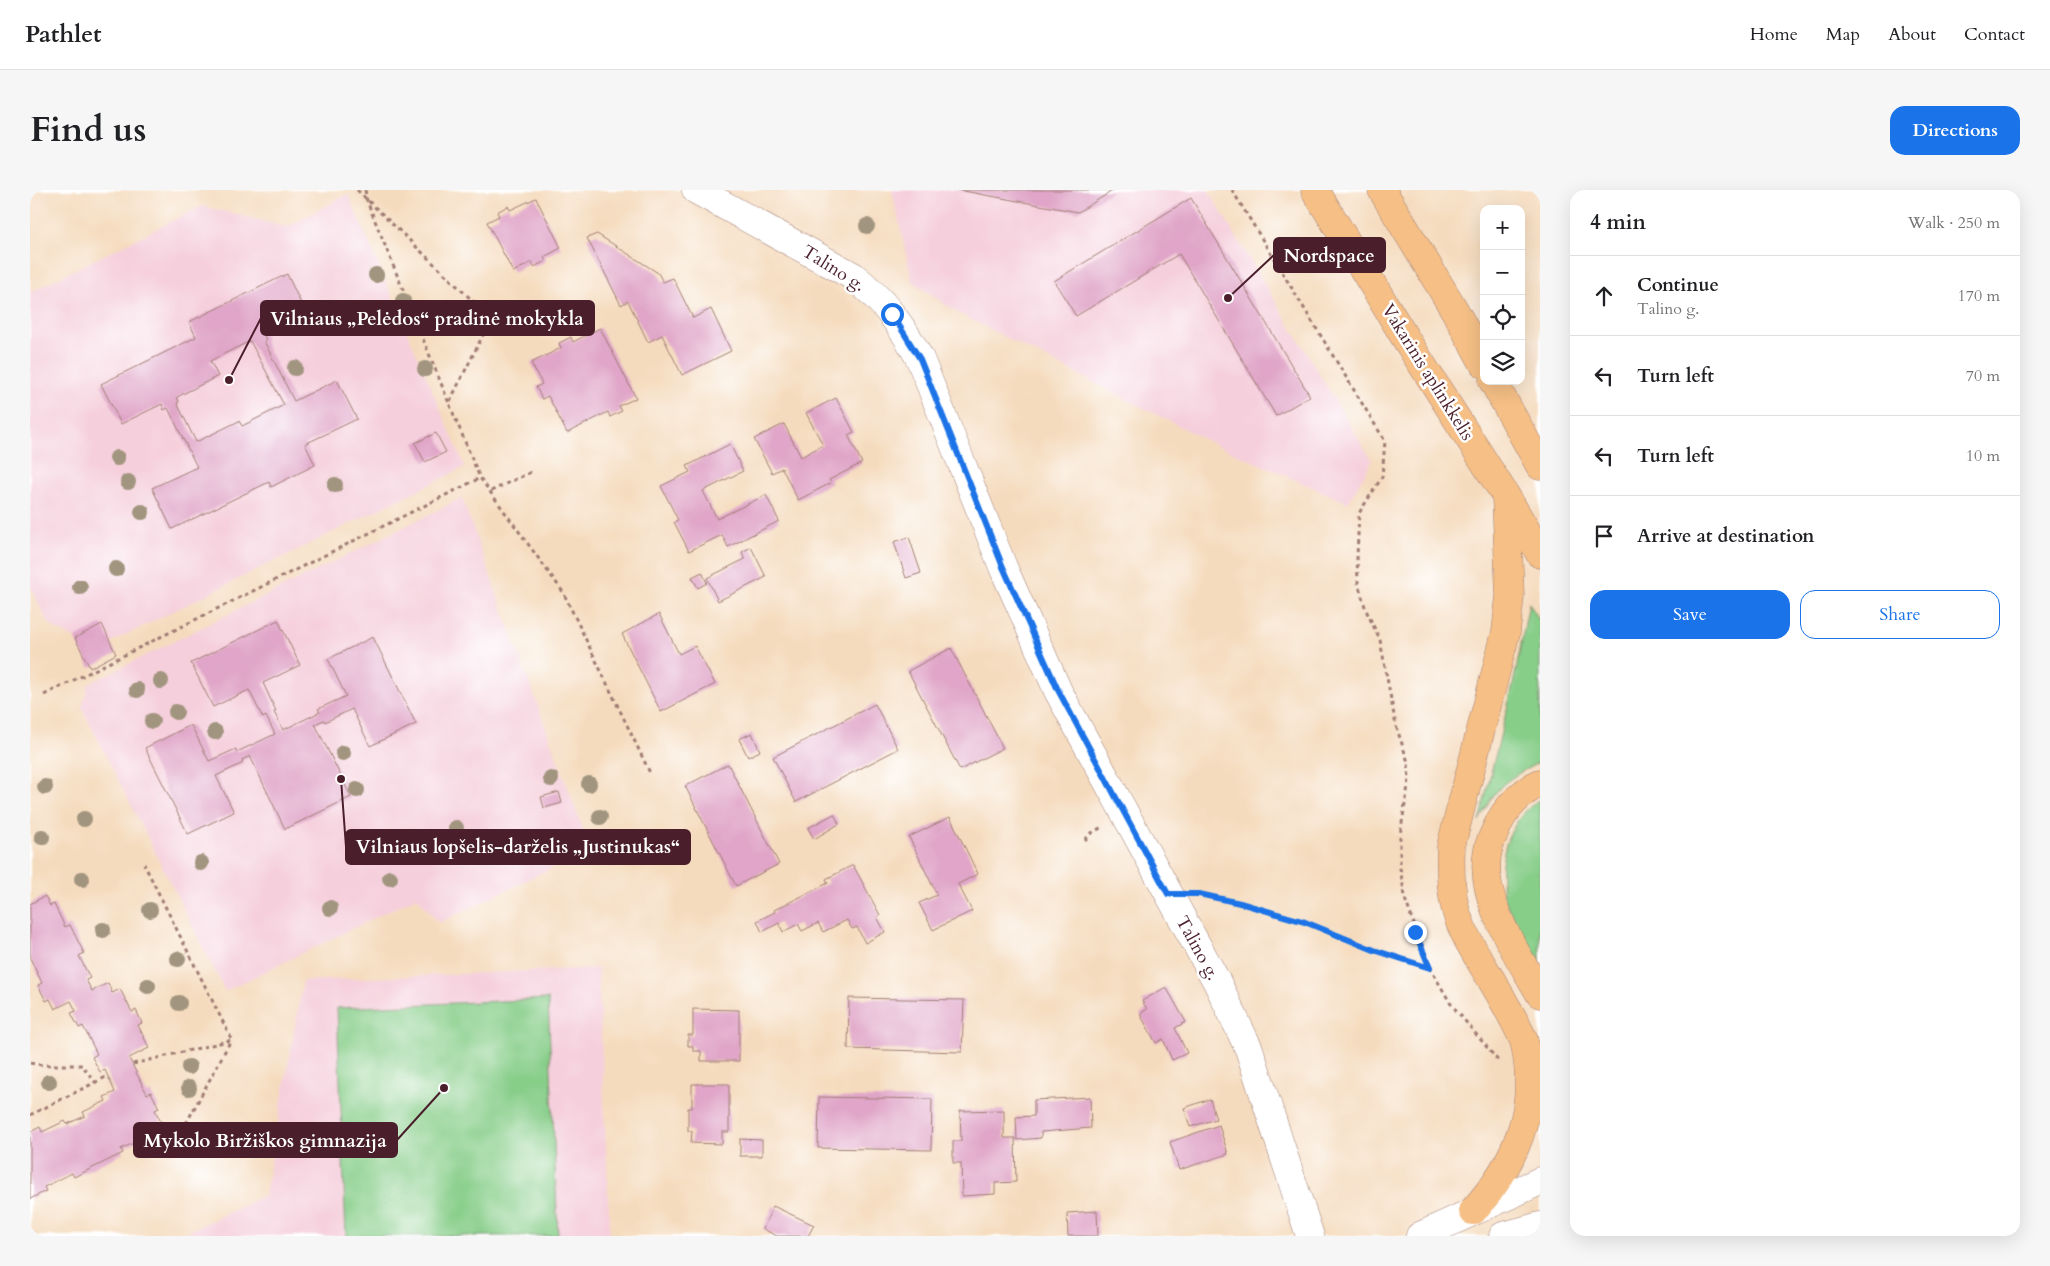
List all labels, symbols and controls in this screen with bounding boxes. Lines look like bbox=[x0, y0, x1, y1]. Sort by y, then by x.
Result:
text: Pathlet bbox=[25, 18, 102, 51]
text: Home bbox=[1750, 22, 1798, 47]
text: Map bbox=[1826, 22, 1860, 47]
text: About bbox=[1888, 22, 1936, 47]
text: Contact bbox=[1964, 22, 2025, 47]
text: Find us bbox=[30, 106, 146, 154]
button: Directions bbox=[1890, 106, 2020, 155]
map controls bbox=[1480, 205, 1525, 385]
button: + bbox=[1480, 205, 1525, 250]
text: 4 min bbox=[1590, 208, 1646, 237]
text: Walk · 250 m bbox=[1908, 212, 2000, 234]
callout: Nordspace bbox=[1274, 238, 1385, 272]
street label: Talino g. bbox=[797, 239, 870, 298]
text: Nordspace bbox=[1283, 243, 1375, 269]
button: − bbox=[1480, 250, 1525, 295]
text: Continue bbox=[1637, 272, 1719, 298]
icon: ahead bbox=[1590, 282, 1618, 310]
text: 170 m bbox=[1958, 285, 2000, 307]
button: locate bbox=[1480, 295, 1525, 340]
text: Talino g. bbox=[1637, 298, 1699, 320]
street label: Vakarinis aplinkkelis bbox=[1376, 299, 1480, 445]
callout: Vilniaus „Pelėdos“ pradinė mokykla bbox=[261, 301, 594, 335]
route start bbox=[881, 303, 904, 326]
text: Vilniaus „Pelėdos“ pradinė mokykla bbox=[270, 306, 584, 332]
button: layers bbox=[1480, 340, 1525, 385]
icon: left bbox=[1590, 362, 1618, 390]
text: Turn left bbox=[1637, 363, 1714, 389]
text: 70 m bbox=[1966, 365, 2000, 387]
icon: left bbox=[1590, 442, 1618, 470]
text: Turn left bbox=[1637, 443, 1714, 469]
text: 10 m bbox=[1966, 445, 2000, 467]
icon: arrive bbox=[1590, 522, 1618, 550]
text: Arrive at destination bbox=[1637, 523, 1814, 549]
button: Save bbox=[1590, 590, 1790, 639]
button: Share bbox=[1800, 590, 2000, 639]
callout: Vilniaus lopšelis-darželis „Justinukas“ bbox=[346, 830, 690, 864]
text: Vilniaus lopšelis-darželis „Justinukas“ bbox=[356, 834, 680, 860]
street label: Talino g. bbox=[1170, 912, 1225, 985]
route end bbox=[1404, 921, 1427, 944]
callout: Mykolo Biržiškos gimnazija bbox=[134, 1123, 397, 1157]
text: Mykolo Biržiškos gimnazija bbox=[143, 1128, 387, 1154]

